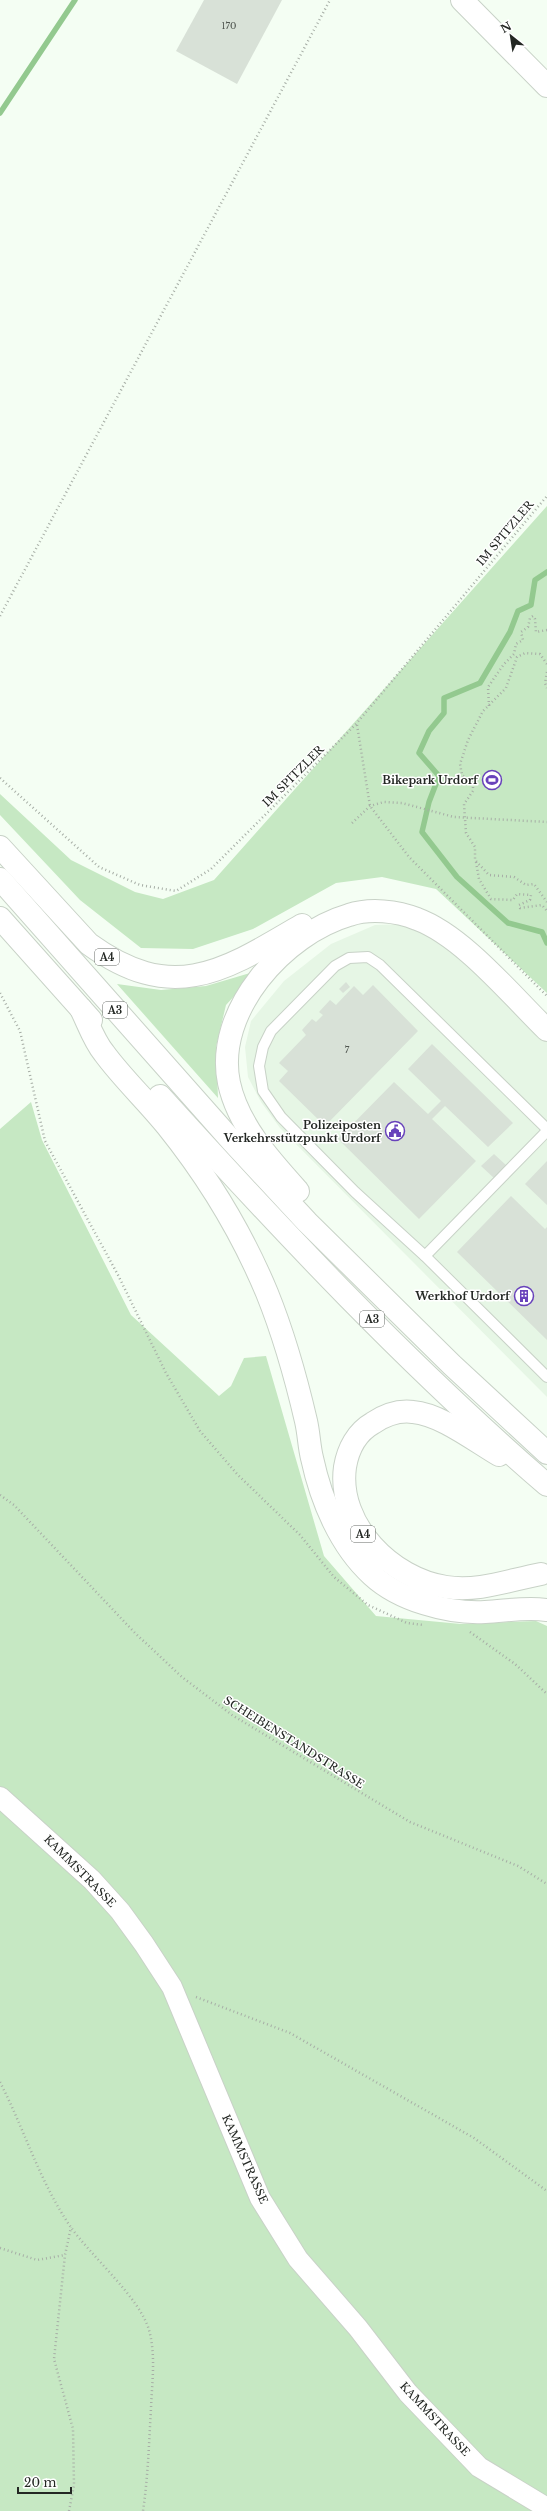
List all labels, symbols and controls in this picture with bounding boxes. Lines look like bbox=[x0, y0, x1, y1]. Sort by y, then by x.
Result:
north arrow bbox=[491, 16, 531, 56]
text: N bbox=[498, 18, 515, 36]
house number: 170 bbox=[222, 20, 236, 31]
street label: IM SPITZLER bbox=[474, 497, 537, 568]
street label: IM SPITZLER bbox=[259, 742, 327, 810]
sports icon: Bikepark Urdorf bbox=[481, 769, 503, 791]
place label: Bikepark Urdorf bbox=[382, 773, 479, 787]
road number: A4 bbox=[95, 949, 119, 965]
road number: A3 bbox=[103, 1002, 127, 1018]
house number: 7 bbox=[345, 1044, 350, 1055]
place label: Polizeiposten Verkehrsstützpunkt Urdorf bbox=[223, 1118, 382, 1145]
public building icon: Polizeiposten Verkehrsstützpunkt Urdorf bbox=[384, 1120, 406, 1142]
building icon: Werkhof Urdorf bbox=[513, 1285, 535, 1307]
place label: Werkhof Urdorf bbox=[414, 1289, 511, 1303]
road number: A3 bbox=[360, 1311, 384, 1327]
road number: A4 bbox=[351, 1526, 375, 1542]
street label: SCHEIBENSTANDSTRASSE bbox=[221, 1693, 367, 1791]
street label: KAMMSTRASSE bbox=[41, 1832, 119, 1910]
street label: KAMMSTRASSE bbox=[219, 2112, 271, 2206]
street label: KAMMSTRASSE bbox=[397, 2379, 473, 2459]
scale bar bbox=[18, 2469, 71, 2495]
text: 20 m bbox=[24, 2475, 56, 2490]

